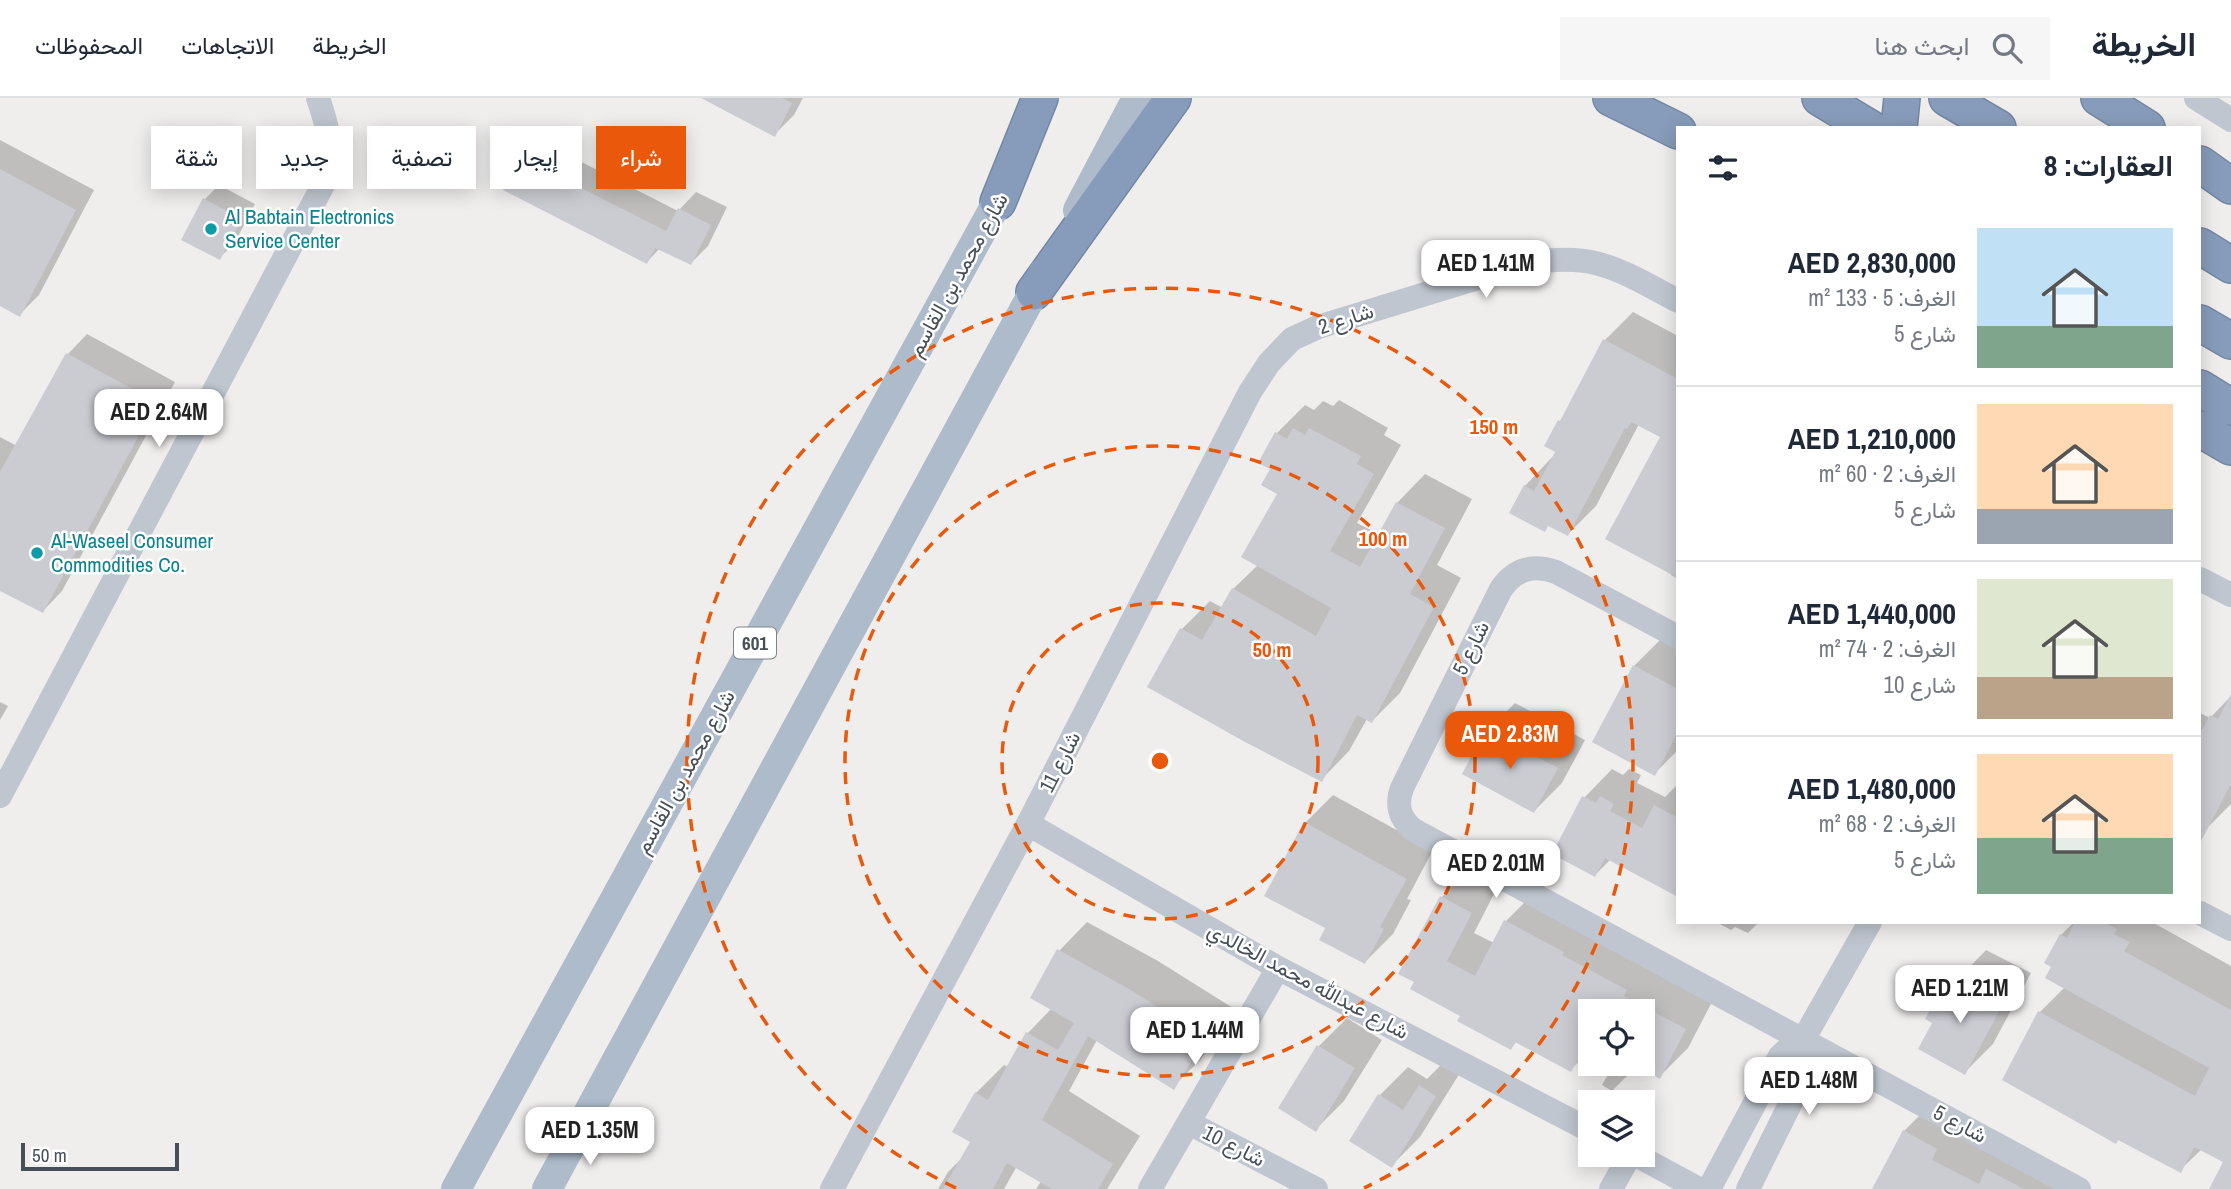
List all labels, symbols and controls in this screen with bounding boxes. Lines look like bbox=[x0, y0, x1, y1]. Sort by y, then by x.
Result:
search box bbox=[1560, 17, 2050, 80]
text: الخريطة bbox=[2092, 22, 2196, 66]
text: ابحث هنا bbox=[1874, 28, 1970, 63]
text: المحفوظات bbox=[35, 29, 143, 61]
text: الاتجاهات bbox=[181, 29, 274, 61]
text: الخريطة bbox=[312, 29, 387, 61]
icon: search bbox=[1988, 29, 2026, 67]
chip: شقة bbox=[151, 126, 242, 189]
chip: جديد bbox=[256, 126, 353, 189]
chip: تصفية bbox=[367, 126, 476, 189]
chip: إيجار bbox=[490, 126, 582, 189]
chip: شراء bbox=[596, 126, 686, 189]
text: العقارات: 8 bbox=[2044, 145, 2173, 185]
icon: filters bbox=[1704, 149, 1742, 187]
street label: شارع محمد بن القاسم bbox=[900, 188, 1015, 362]
place label: Al Babtain Electronics Service Center bbox=[224, 202, 394, 255]
marker: Al Babtain Electronics Service Center bbox=[203, 221, 219, 237]
pin: AED 1.41M bbox=[1406, 240, 1566, 300]
text: AED 2,830,000 bbox=[1788, 242, 1956, 282]
text: AED 1.41M bbox=[1437, 247, 1535, 278]
icon: home bbox=[2033, 256, 2117, 340]
text: الغرف: 5 · 133 m² bbox=[1808, 282, 1956, 313]
street label: شارع 2 bbox=[1314, 296, 1377, 341]
text: شارع 5 bbox=[1894, 318, 1956, 349]
pin: AED 2.64M bbox=[79, 390, 239, 449]
text: AED 2.64M bbox=[110, 396, 208, 427]
text: 150 m bbox=[1470, 412, 1518, 441]
text: AED 1,210,000 bbox=[1788, 418, 1956, 458]
icon: home bbox=[2033, 432, 2117, 516]
text: الغرف: 2 · 60 m² bbox=[1819, 458, 1956, 489]
text: شارع 5 bbox=[1894, 494, 1956, 525]
text: 100 m bbox=[1359, 524, 1407, 553]
place label: Al-Waseel Consumer Commodities Co. bbox=[50, 526, 213, 579]
marker: Al-Waseel Consumer Commodities Co. bbox=[29, 545, 45, 561]
text: AED 1,440,000 bbox=[1788, 593, 1956, 633]
icon: home bbox=[2033, 607, 2117, 691]
street label: شارع 5 bbox=[1445, 616, 1496, 680]
road number: 601 bbox=[734, 628, 776, 658]
text: الغرف: 2 · 74 m² bbox=[1819, 633, 1956, 664]
text: 50 m bbox=[1252, 635, 1292, 664]
text: شارع 10 bbox=[1884, 669, 1956, 700]
street label: شارع محمد بن القاسم bbox=[627, 685, 742, 859]
pin: AED 2.83M bbox=[1430, 712, 1590, 771]
text: AED 2.83M bbox=[1461, 718, 1559, 749]
street label: شارع 11 bbox=[1032, 726, 1087, 797]
centre of rings bbox=[1148, 749, 1172, 773]
text: AED 1,480,000 bbox=[1788, 768, 1956, 808]
icon: home bbox=[2033, 782, 2117, 866]
text: الغرف: 2 · 68 m² bbox=[1819, 808, 1956, 839]
pin: AED 2.01M bbox=[1416, 840, 1576, 900]
text: شارع 5 bbox=[1894, 844, 1956, 875]
text: AED 2.01M bbox=[1447, 847, 1545, 878]
street label: شارع عبدالله محمد الخالدي bbox=[1201, 915, 1414, 1049]
pin: AED 1.21M bbox=[1880, 965, 2040, 1025]
text: AED 1.21M bbox=[1911, 972, 2009, 1003]
map controls bbox=[1578, 999, 1655, 1167]
button: locate bbox=[1578, 999, 1655, 1076]
pin: AED 1.44M bbox=[1115, 1007, 1275, 1067]
text: AED 1.44M bbox=[1146, 1014, 1244, 1045]
pin: AED 1.48M bbox=[1729, 1058, 1889, 1117]
text: AED 1.48M bbox=[1760, 1064, 1858, 1095]
button: layers bbox=[1578, 1090, 1655, 1167]
street label: شارع 5 bbox=[1928, 1097, 1992, 1150]
pin: AED 1.35M bbox=[510, 1108, 670, 1167]
text: AED 1.35M bbox=[541, 1114, 639, 1145]
street label: شارع 10 bbox=[1198, 1118, 1270, 1173]
scale bar bbox=[21, 1140, 178, 1172]
text: 50 m bbox=[32, 1142, 67, 1168]

